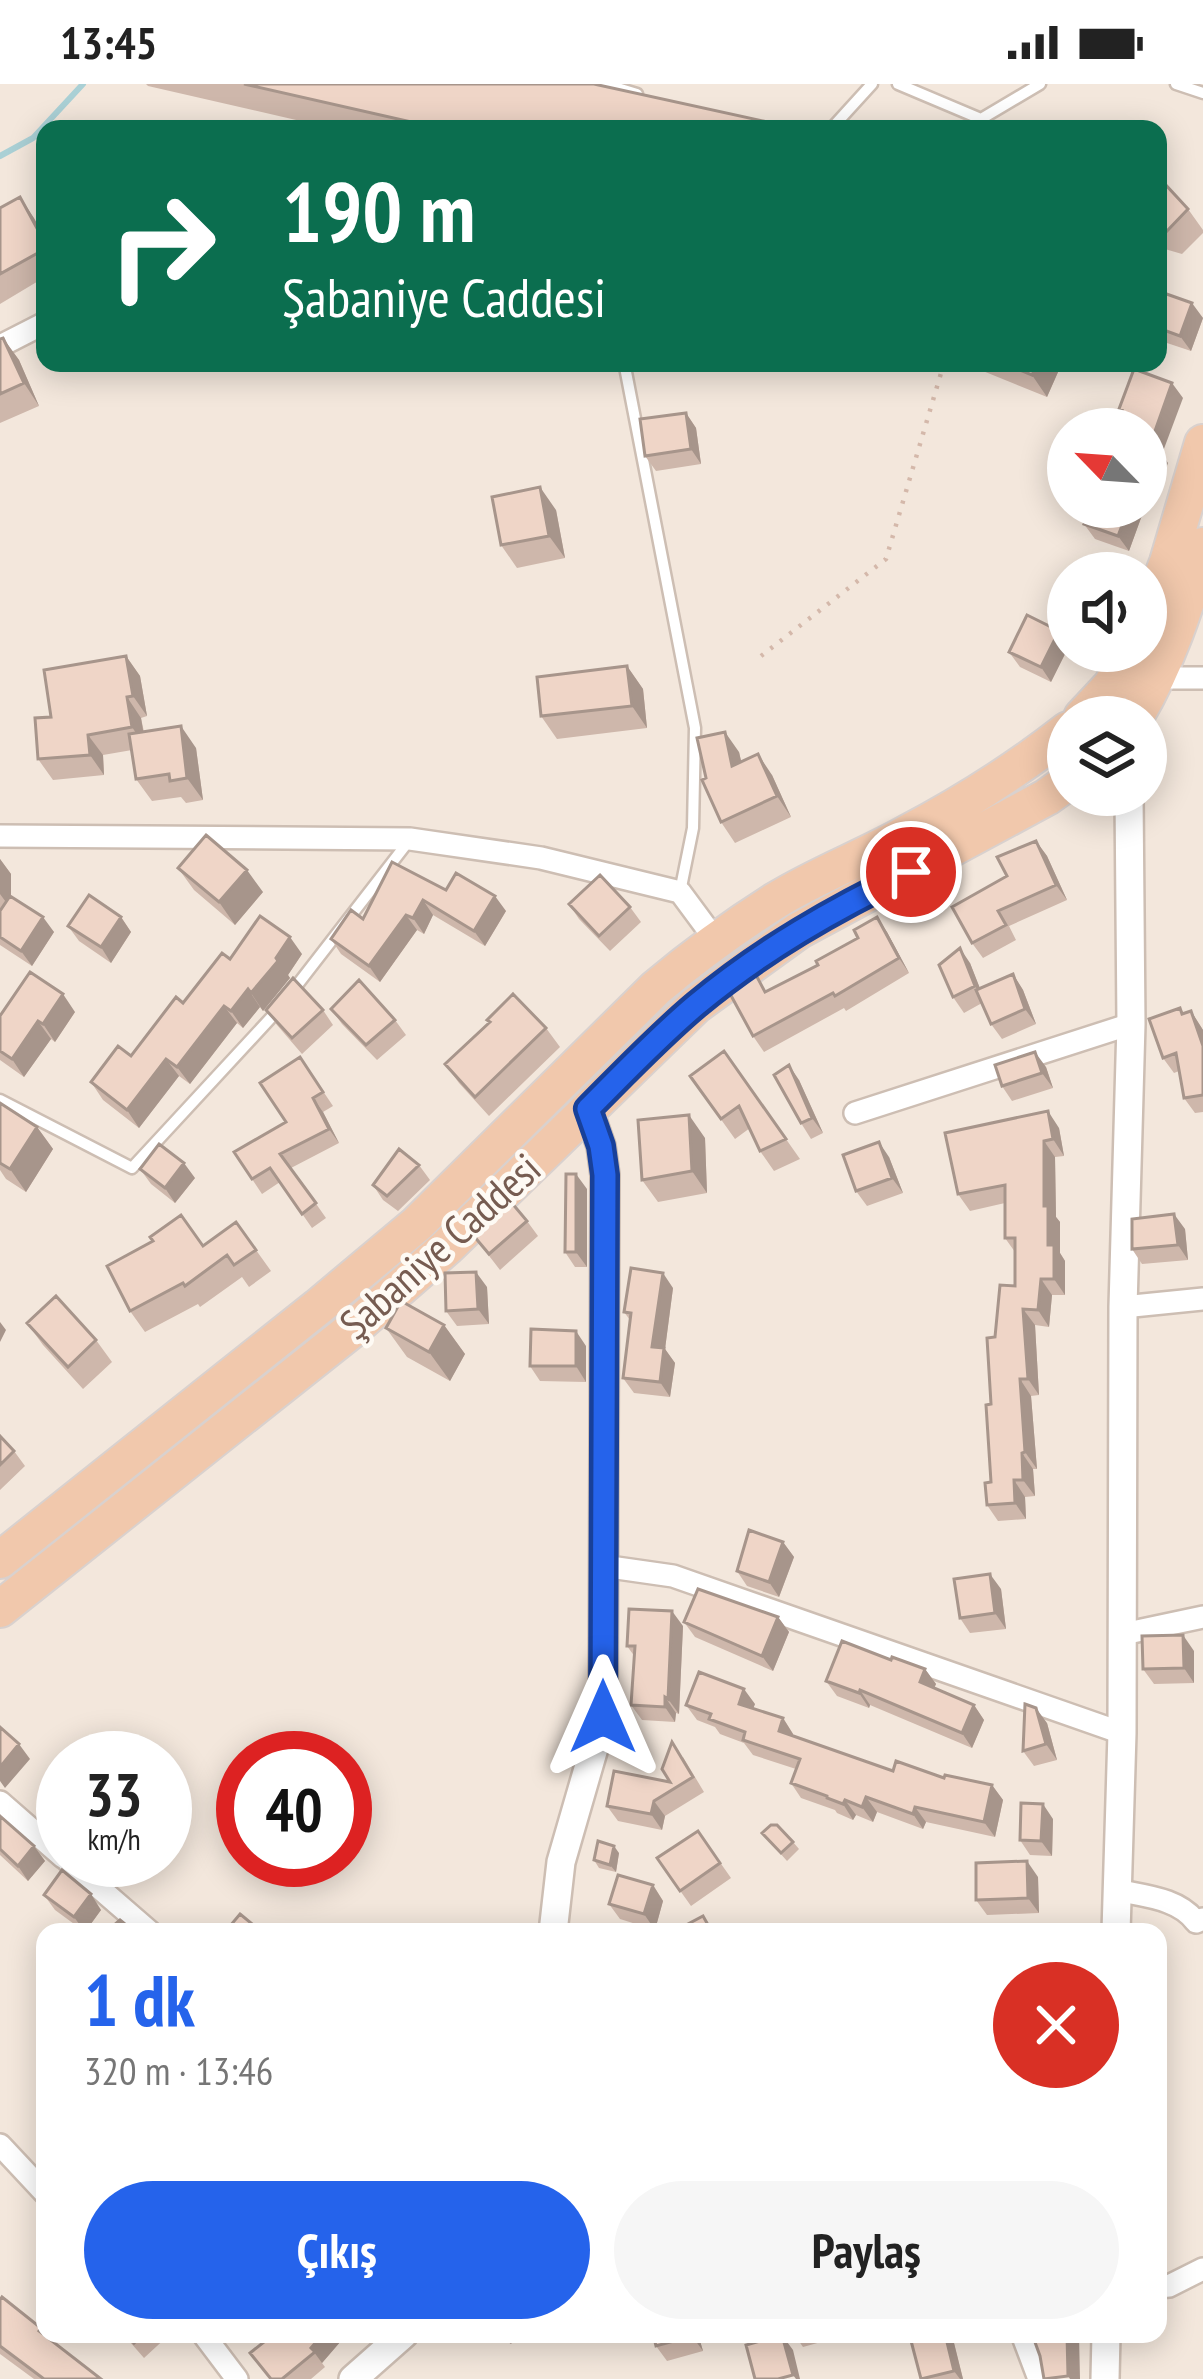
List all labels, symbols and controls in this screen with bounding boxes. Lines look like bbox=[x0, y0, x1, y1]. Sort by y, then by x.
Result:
text: 13:45 bbox=[60, 13, 157, 71]
text: 190 m bbox=[282, 156, 475, 265]
icon: right bbox=[84, 168, 240, 324]
text: Şabaniye Caddesi bbox=[282, 262, 606, 332]
north arrow bbox=[1047, 408, 1167, 528]
map controls bbox=[1047, 408, 1167, 816]
button: sound bbox=[1047, 552, 1167, 672]
button: layers bbox=[1047, 696, 1167, 816]
pin bbox=[860, 821, 962, 923]
icon: arrive bbox=[878, 839, 944, 905]
street label: Şabaniye Caddesi bbox=[328, 1141, 552, 1350]
position arrow bbox=[540, 1654, 666, 1780]
speed limit sign: 40 bbox=[216, 1731, 372, 1887]
text: 33 bbox=[85, 1755, 143, 1833]
text: km/h bbox=[87, 1819, 141, 1858]
text: 1 dk bbox=[84, 1953, 195, 2046]
button: close bbox=[993, 1962, 1119, 2088]
text: 320 m · 13:46 bbox=[84, 2045, 273, 2096]
button: Çıkış bbox=[84, 2181, 590, 2319]
button: Paylaş bbox=[614, 2181, 1119, 2319]

